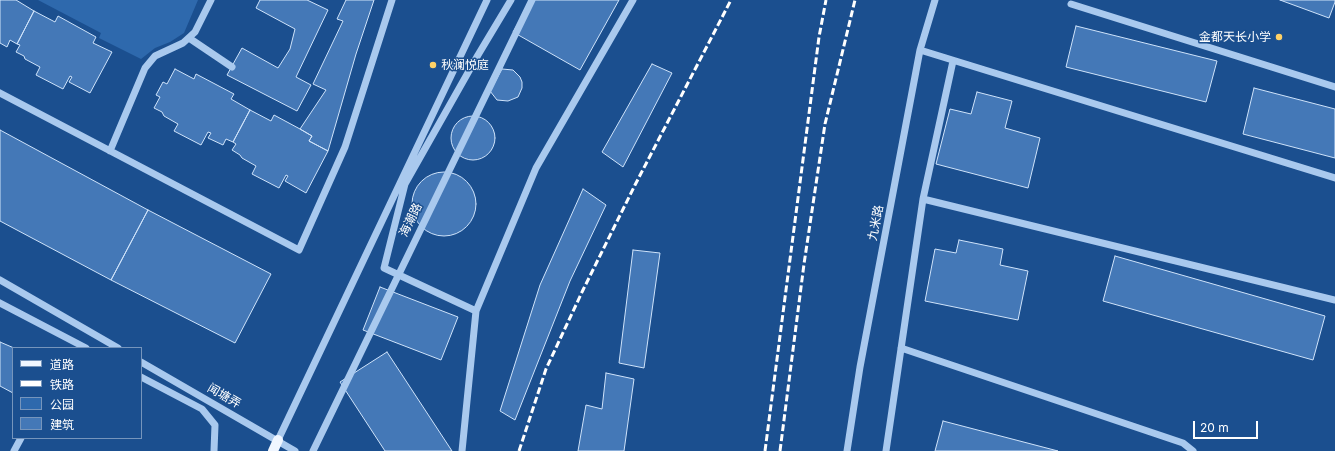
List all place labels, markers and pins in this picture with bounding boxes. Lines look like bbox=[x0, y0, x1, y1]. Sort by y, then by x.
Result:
place label: 金都天长小学 bbox=[1199, 30, 1271, 44]
marker: 金都天长小学 bbox=[1274, 32, 1284, 42]
place label: 秋澜悦庭 bbox=[441, 58, 489, 72]
marker: 秋澜悦庭 bbox=[428, 60, 438, 70]

